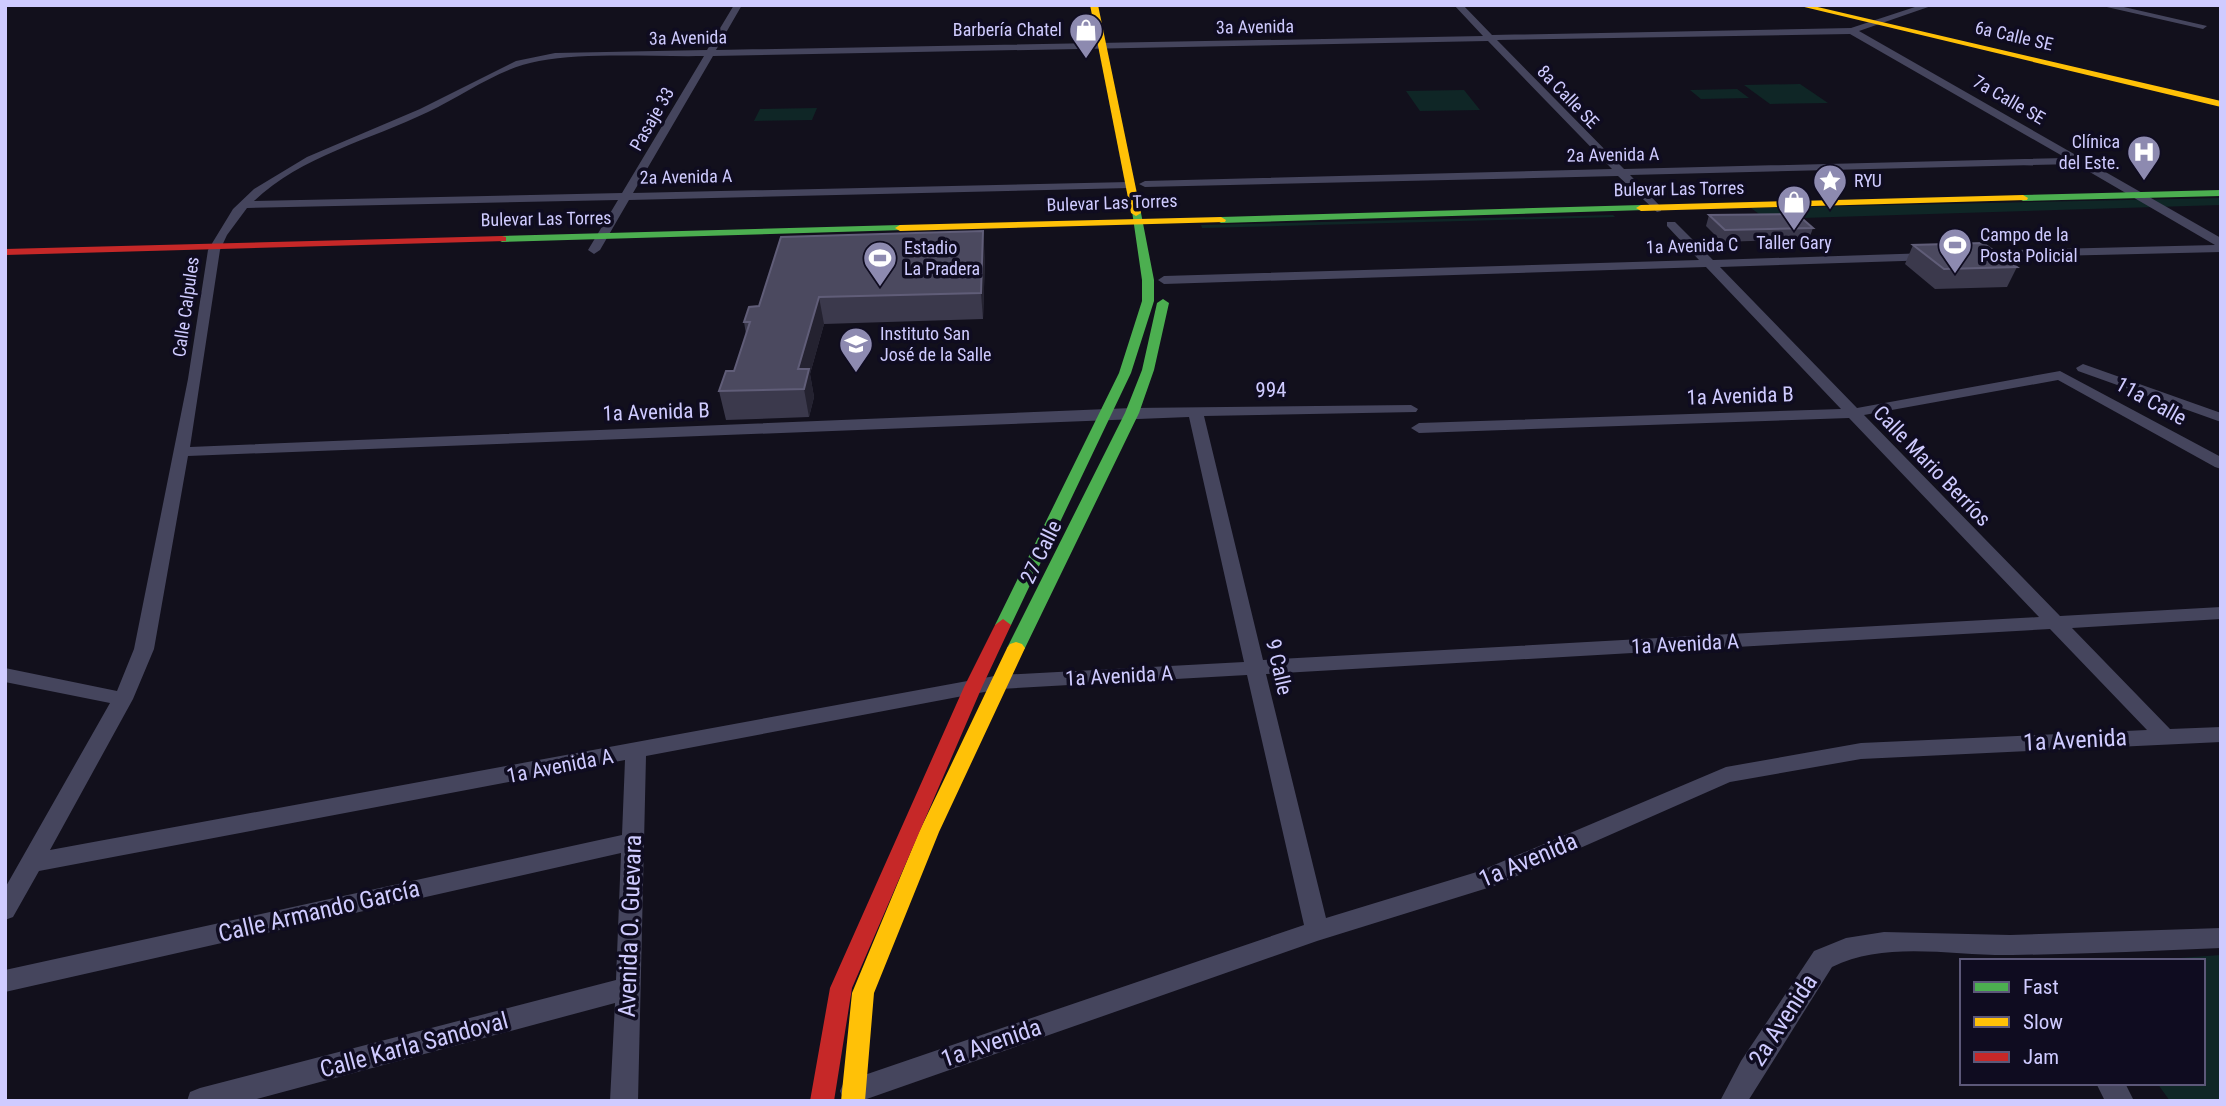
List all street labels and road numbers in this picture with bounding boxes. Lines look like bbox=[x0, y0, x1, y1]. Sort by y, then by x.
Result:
street label: 3a Avenida bbox=[1216, 15, 1294, 38]
street label: 6a Calle SE bbox=[1973, 16, 2055, 55]
street label: 3a Avenida bbox=[649, 26, 727, 49]
street label: 8a Calle SE bbox=[1533, 61, 1604, 133]
street label: 7a Calle SE bbox=[1970, 71, 2049, 129]
street label: Pasaje 33 bbox=[625, 83, 678, 154]
street label: 2a Avenida A bbox=[1567, 143, 1660, 166]
street label: 2a Avenida A bbox=[640, 165, 733, 188]
street label: Bulevar Las Torres bbox=[1613, 177, 1745, 200]
street label: Bulevar Las Torres bbox=[1046, 190, 1178, 215]
street label: Bulevar Las Torres bbox=[480, 207, 612, 230]
street label: 1a Avenida C bbox=[1645, 233, 1738, 258]
street label: Calle Calpules bbox=[168, 255, 203, 358]
street label: 11a Calle bbox=[2111, 372, 2191, 430]
street label: 994 bbox=[1255, 378, 1287, 402]
street label: 1a Avenida B bbox=[1686, 382, 1794, 410]
street label: 1a Avenida B bbox=[602, 398, 710, 426]
street label: Calle Mario Berríos bbox=[1869, 401, 1995, 531]
street label: 27 Calle bbox=[1016, 516, 1067, 587]
street label: 1a Avenida A bbox=[1630, 629, 1740, 659]
street label: 9 Calle bbox=[1261, 637, 1297, 697]
street label: 1a Avenida A bbox=[1064, 661, 1174, 691]
street label: 1a Avenida bbox=[2022, 723, 2128, 757]
street label: 1a Avenida A bbox=[505, 744, 615, 788]
street label: 1a Avenida bbox=[1475, 827, 1581, 893]
street label: Avenida O. Guevara bbox=[613, 834, 647, 1018]
street label: Calle Armando García bbox=[216, 874, 422, 948]
street label: 2a Avenida bbox=[1743, 969, 1823, 1071]
street label: Calle Karla Sandoval bbox=[317, 1006, 511, 1084]
street label: 1a Avenida bbox=[937, 1013, 1045, 1073]

